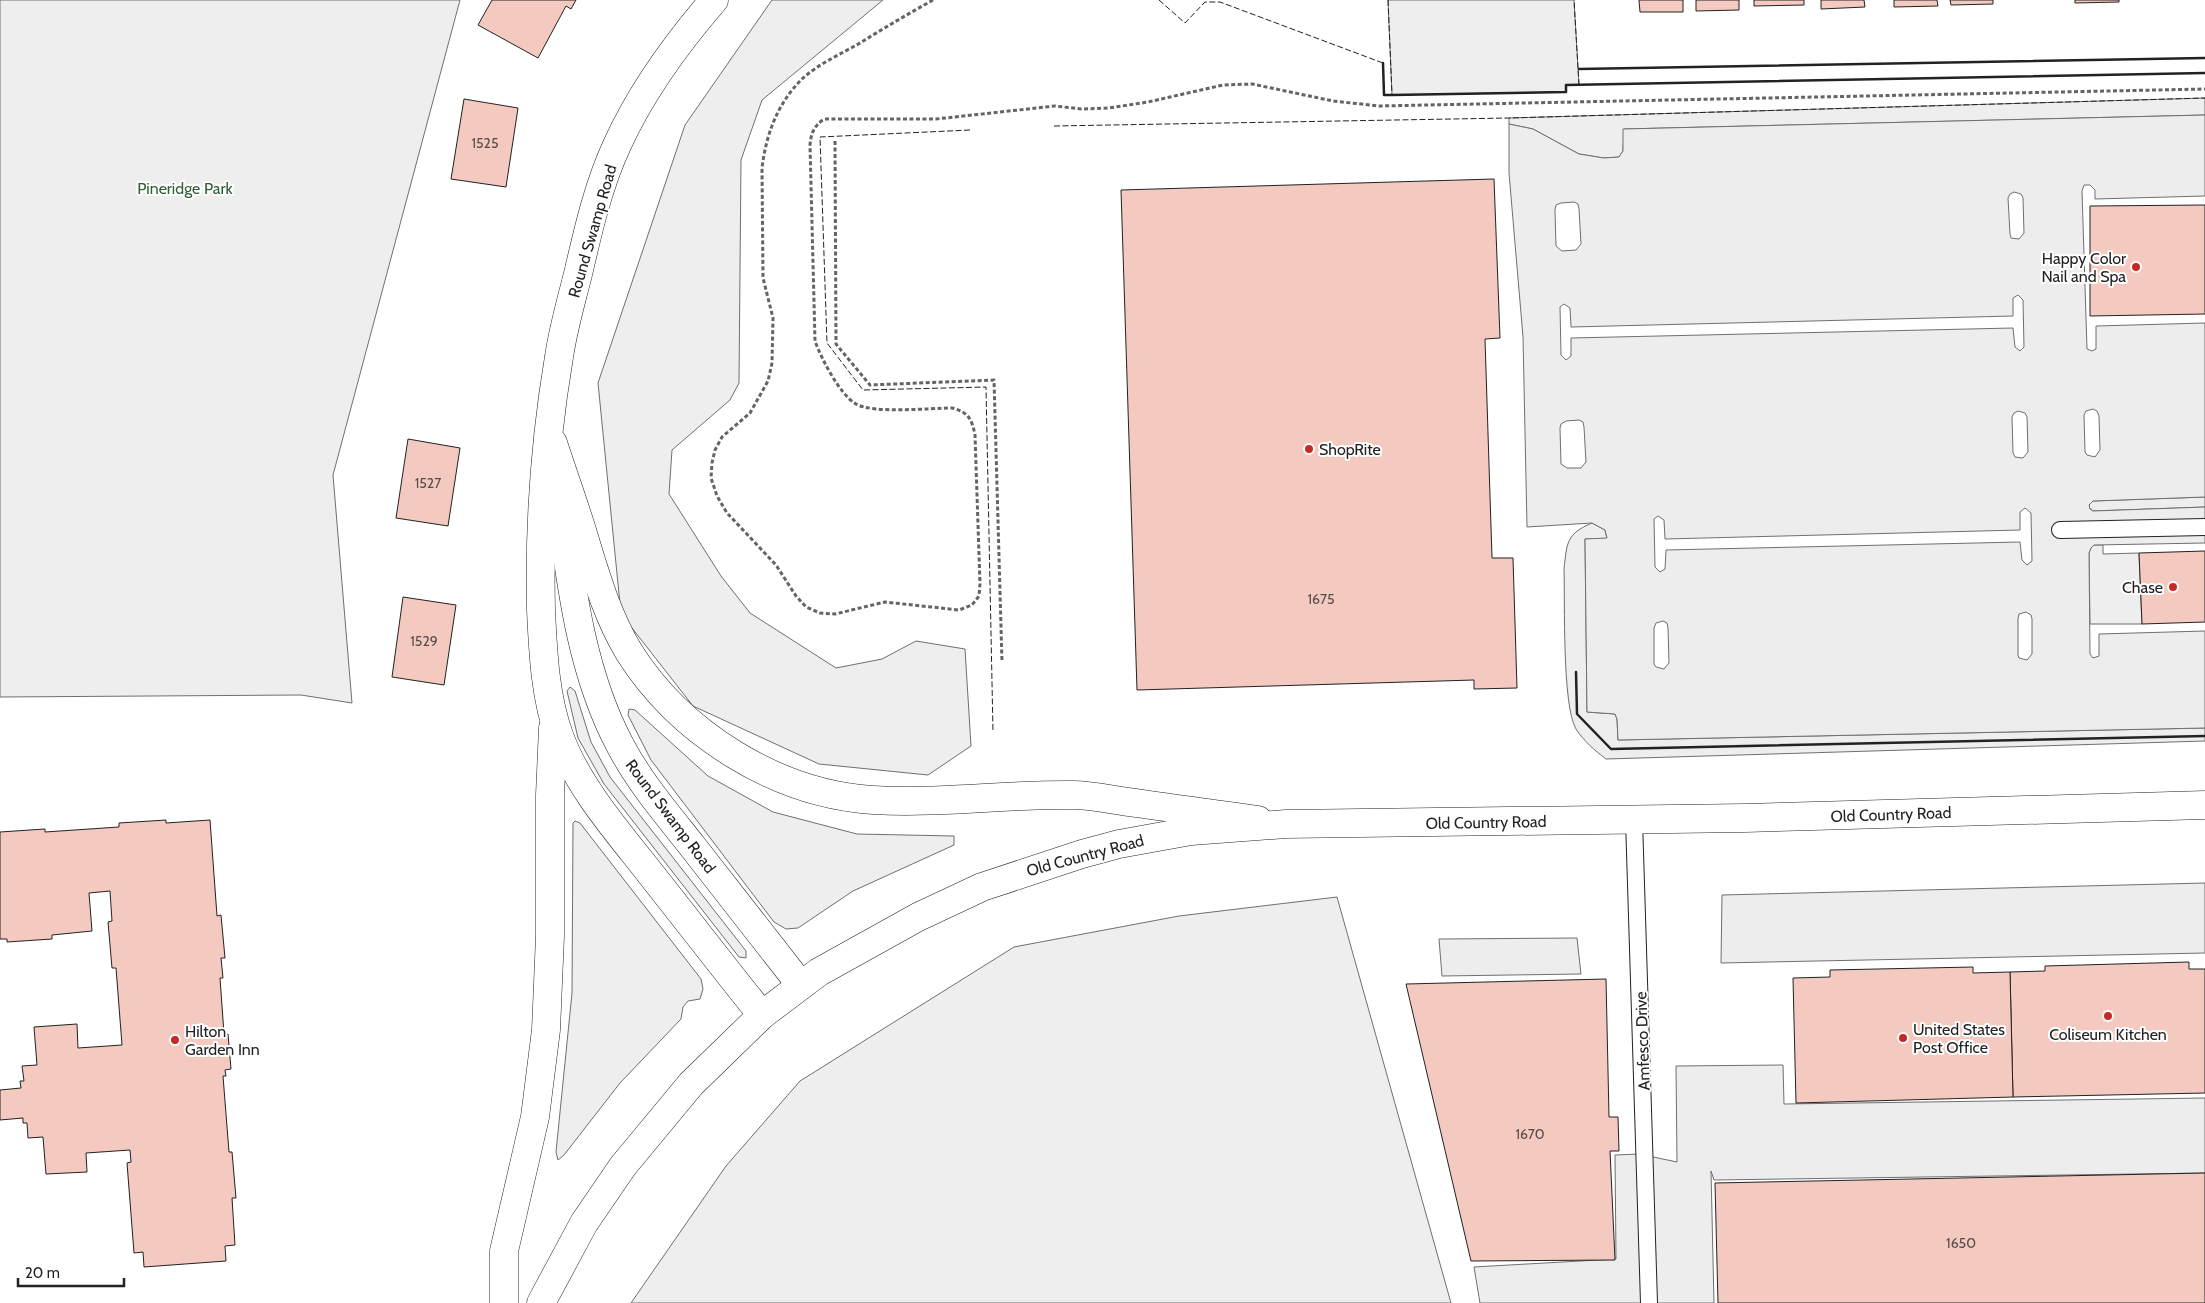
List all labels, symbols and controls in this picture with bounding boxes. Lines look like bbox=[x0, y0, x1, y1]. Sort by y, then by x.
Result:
house number: 1525 bbox=[471, 134, 499, 152]
street label: Round Swamp Road bbox=[564, 162, 621, 300]
park label: Pineridge Park bbox=[137, 179, 234, 198]
place label: Happy Color Nail and Spa bbox=[2042, 249, 2127, 286]
marker: Happy Color Nail and Spa bbox=[2130, 261, 2142, 273]
place label: ShopRite bbox=[1319, 440, 1381, 459]
marker: ShopRite bbox=[1303, 443, 1315, 455]
house number: 1527 bbox=[415, 474, 441, 492]
place label: Chase bbox=[2122, 578, 2163, 597]
marker: Chase bbox=[2167, 581, 2179, 593]
house number: 1675 bbox=[1307, 590, 1335, 608]
house number: 1529 bbox=[410, 632, 438, 650]
street label: Round Swamp Road bbox=[622, 756, 720, 877]
street label: Old Country Road bbox=[1830, 803, 1952, 826]
street label: Old Country Road bbox=[1425, 812, 1547, 833]
street label: Old Country Road bbox=[1024, 831, 1146, 880]
street label: Amfesco Drive bbox=[1631, 991, 1654, 1091]
marker: Coliseum Kitchen bbox=[2102, 1010, 2114, 1022]
place label: United States Post Office bbox=[1913, 1020, 2005, 1057]
place label: Hilton Garden Inn bbox=[185, 1022, 260, 1059]
place label: Coliseum Kitchen bbox=[2049, 1025, 2167, 1044]
marker: United States Post Office bbox=[1897, 1032, 1909, 1044]
marker: Hilton Garden Inn bbox=[169, 1034, 181, 1046]
house number: 1670 bbox=[1515, 1125, 1545, 1143]
house number: 1650 bbox=[1946, 1234, 1976, 1252]
scale bar bbox=[18, 1256, 124, 1288]
text: 20 m bbox=[25, 1264, 60, 1282]

